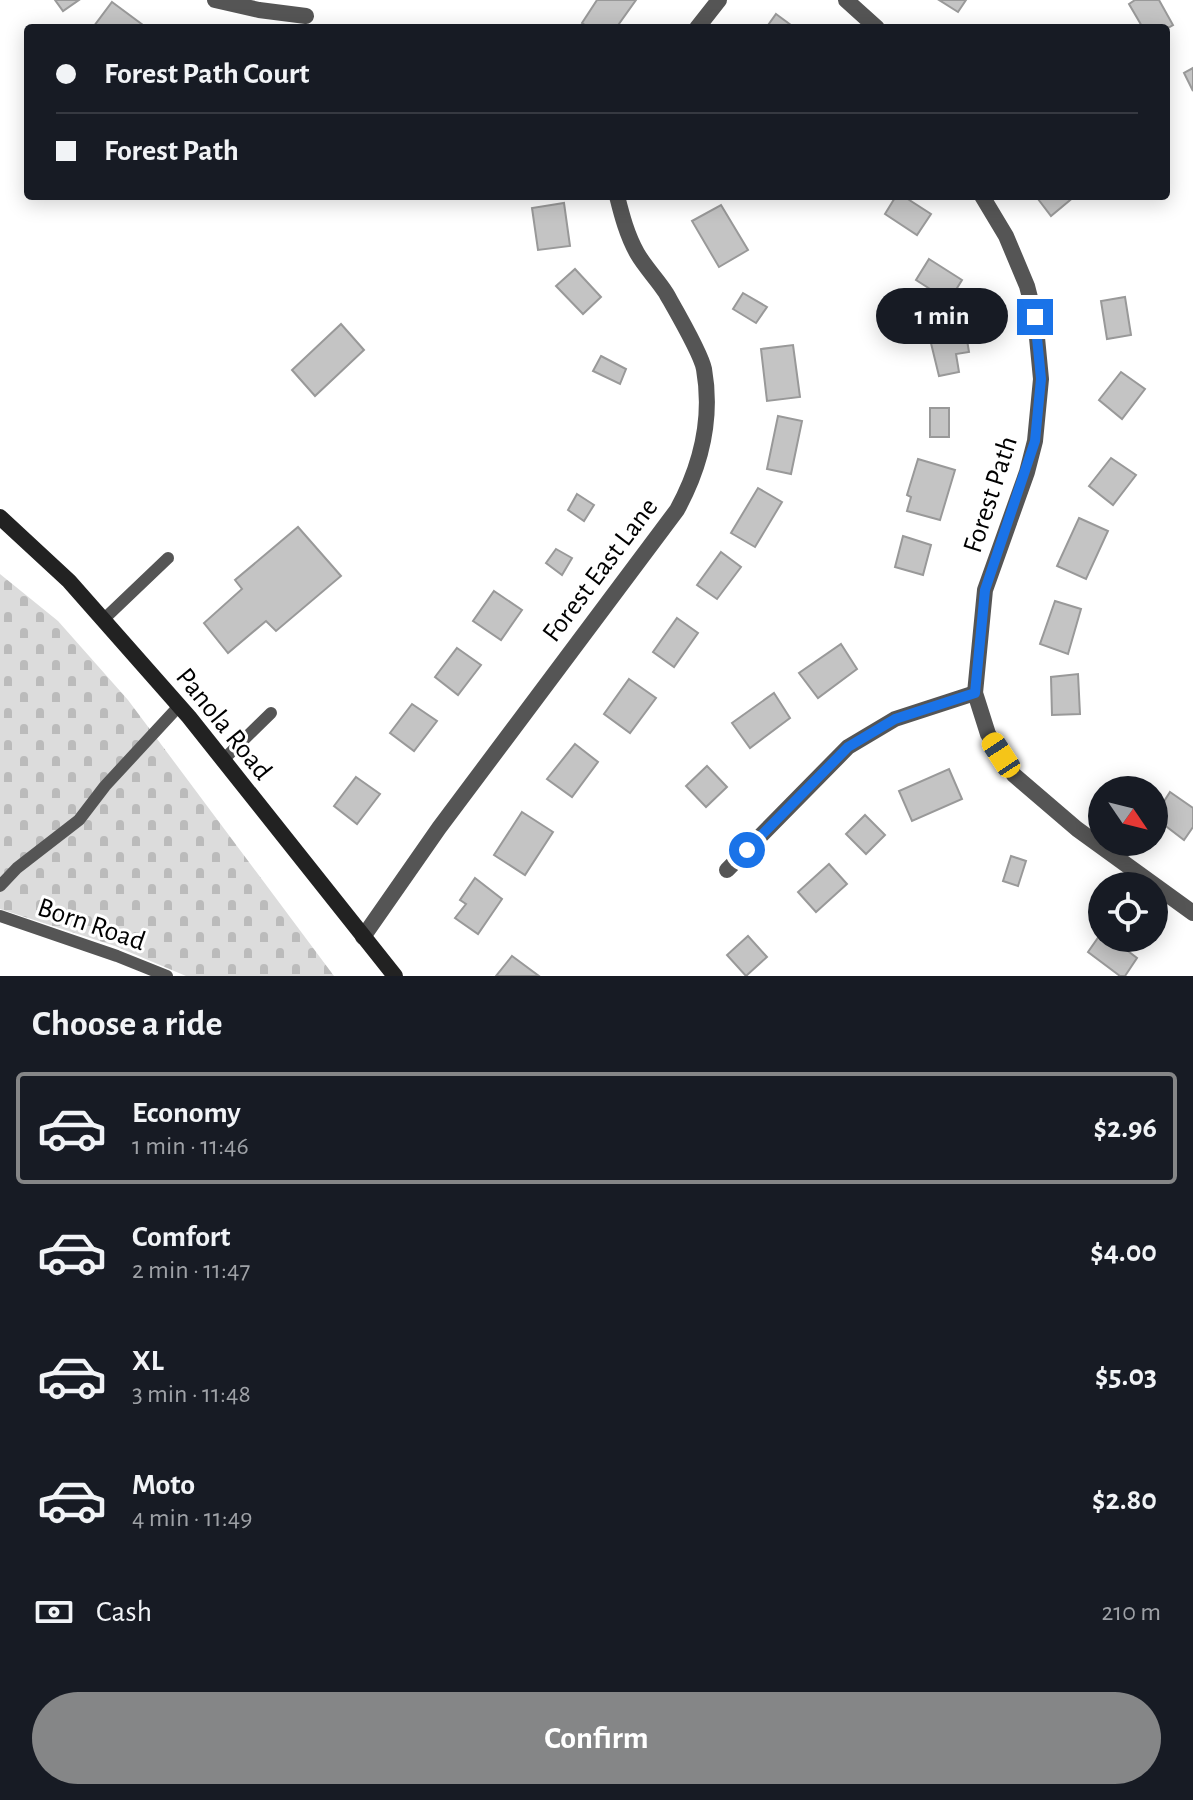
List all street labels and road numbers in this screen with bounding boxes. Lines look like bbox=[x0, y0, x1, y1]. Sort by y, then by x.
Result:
street label: Forest Path bbox=[959, 433, 1023, 556]
street label: Forest East Lane bbox=[538, 493, 664, 647]
street label: Panola Road bbox=[170, 663, 277, 785]
street label: Born Road bbox=[34, 893, 149, 956]

